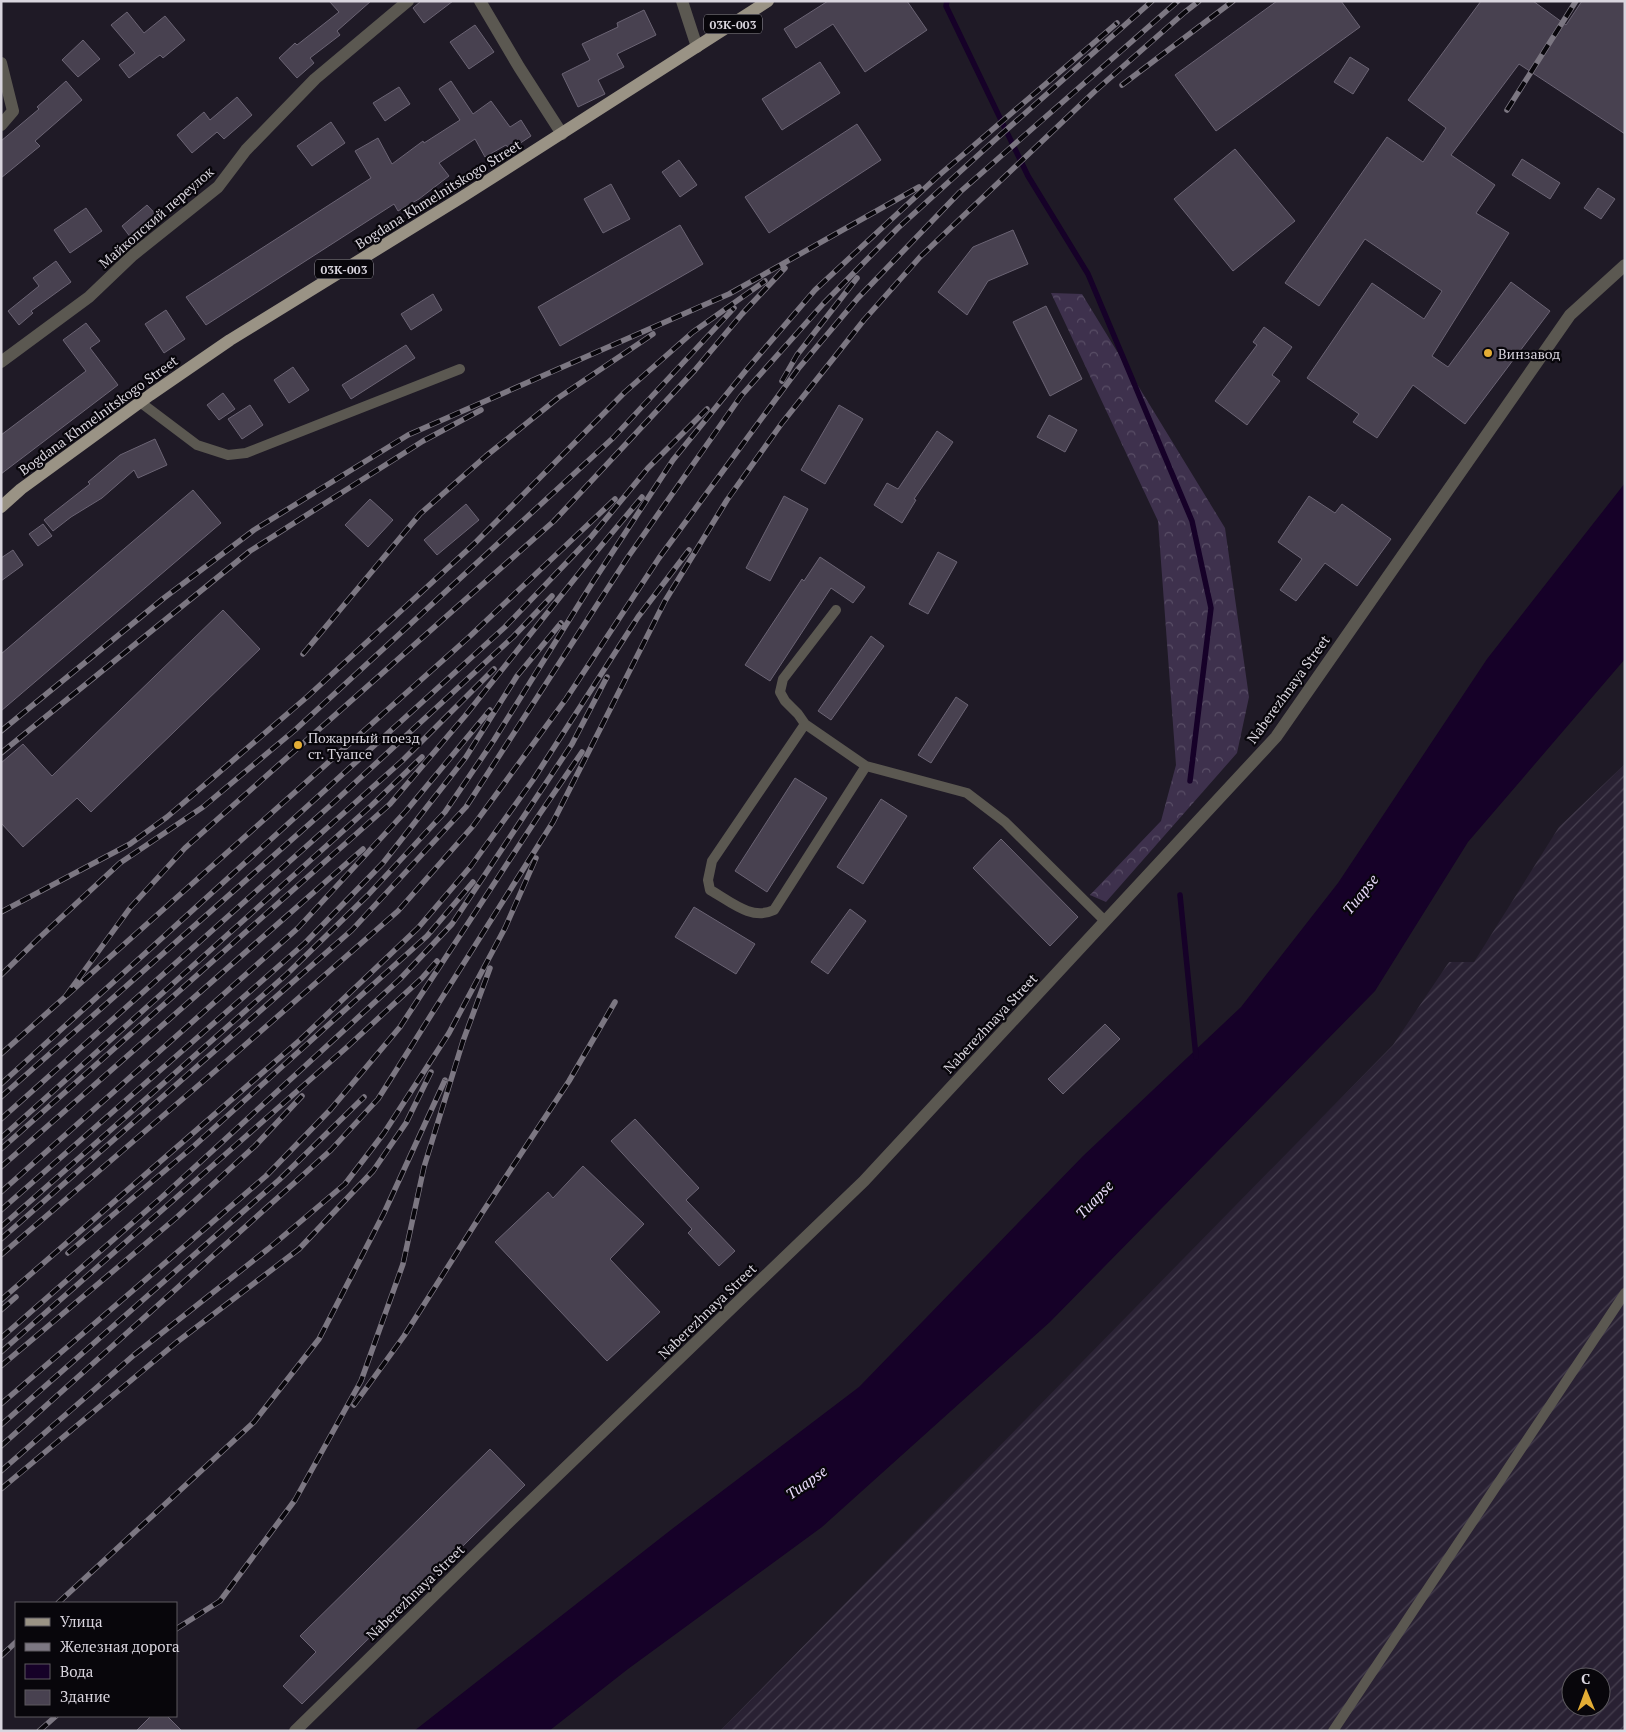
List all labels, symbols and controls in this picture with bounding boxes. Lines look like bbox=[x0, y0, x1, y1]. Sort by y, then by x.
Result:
road number: 03К-003 bbox=[704, 14, 762, 34]
street label: Bogdana Khmelnitskogo Street bbox=[351, 135, 525, 253]
street label: Майкопский переулок bbox=[95, 162, 218, 272]
road number: 03К-003 bbox=[315, 260, 373, 278]
place label: Винзавод bbox=[1498, 344, 1560, 363]
marker: Винзавод bbox=[1482, 347, 1494, 359]
street label: Bogdana Khmelnitskogo Street bbox=[15, 350, 182, 479]
street label: Naberezhnaya Street bbox=[1242, 630, 1334, 747]
place label: Пожарный поезд ст. Туапсе bbox=[308, 728, 420, 763]
marker: Пожарный поезд ст. Туапсе bbox=[292, 739, 304, 751]
water label: Tuapse bbox=[1338, 870, 1382, 918]
street label: Naberezhnaya Street bbox=[939, 969, 1042, 1077]
water label: Tuapse bbox=[1071, 1175, 1117, 1223]
street label: Naberezhnaya Street bbox=[654, 1259, 761, 1363]
water label: Tuapse bbox=[781, 1460, 831, 1503]
street label: Naberezhnaya Street bbox=[362, 1540, 469, 1644]
legend bbox=[15, 1602, 178, 1717]
text: Улица bbox=[60, 1611, 103, 1631]
text: Железная дорога bbox=[60, 1636, 180, 1656]
text: Вода bbox=[60, 1661, 94, 1681]
north arrow bbox=[1561, 1667, 1611, 1717]
text: С bbox=[1581, 1669, 1590, 1688]
text: Здание bbox=[60, 1686, 110, 1706]

